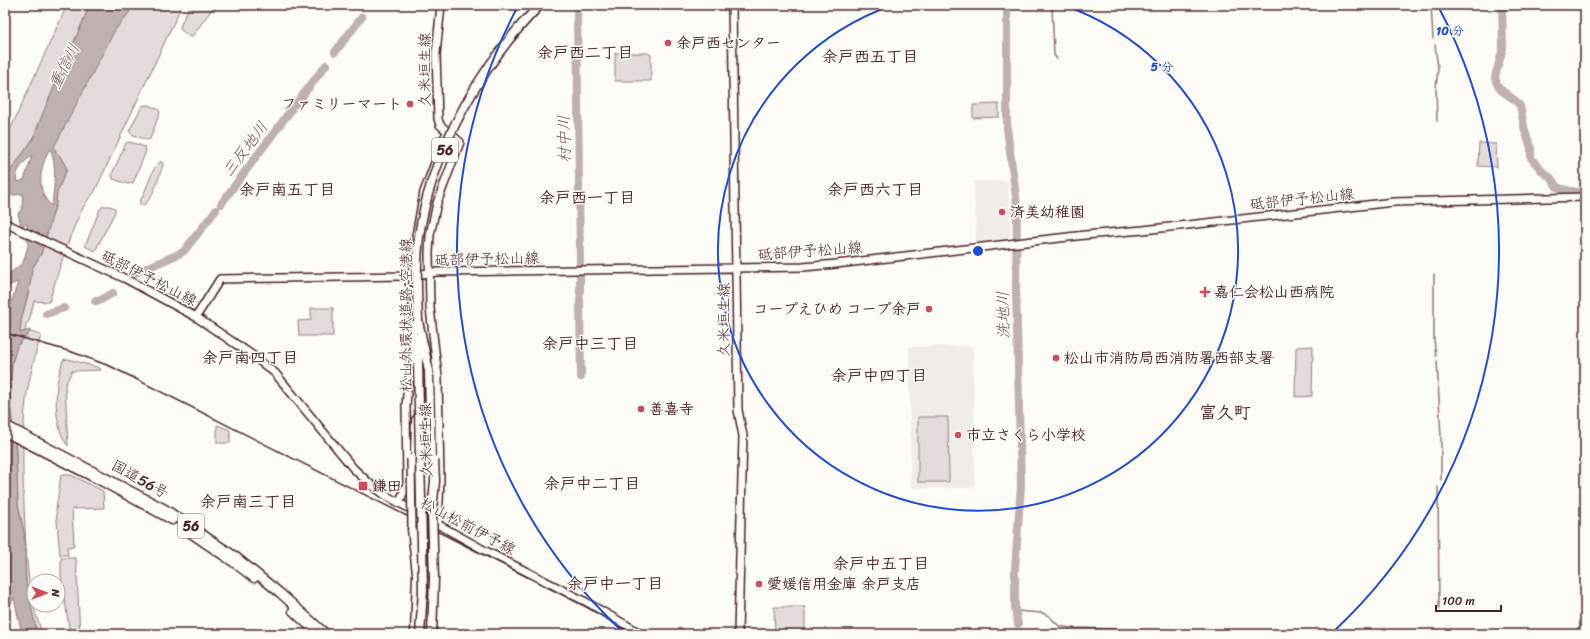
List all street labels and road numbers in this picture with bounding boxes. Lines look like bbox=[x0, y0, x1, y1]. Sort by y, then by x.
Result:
street label: 久米垣生線 bbox=[412, 32, 438, 108]
road number: 56 bbox=[432, 138, 458, 162]
street label: 砥部伊予松山線 bbox=[1248, 181, 1356, 217]
street label: 砥部伊予松山線 bbox=[757, 234, 863, 268]
street label: 松山外環状道路;空港線 bbox=[393, 238, 419, 392]
street label: 砥部伊予松山線 bbox=[96, 243, 202, 313]
street label: 砥部伊予松山線 bbox=[434, 245, 540, 273]
street label: 久米垣生線 bbox=[711, 282, 737, 358]
street label: 久米垣生線 bbox=[412, 402, 440, 478]
street label: 国道56号 bbox=[106, 452, 174, 506]
street label: 松山松前伊予線 bbox=[416, 490, 520, 562]
road number: 56 bbox=[178, 514, 204, 538]

